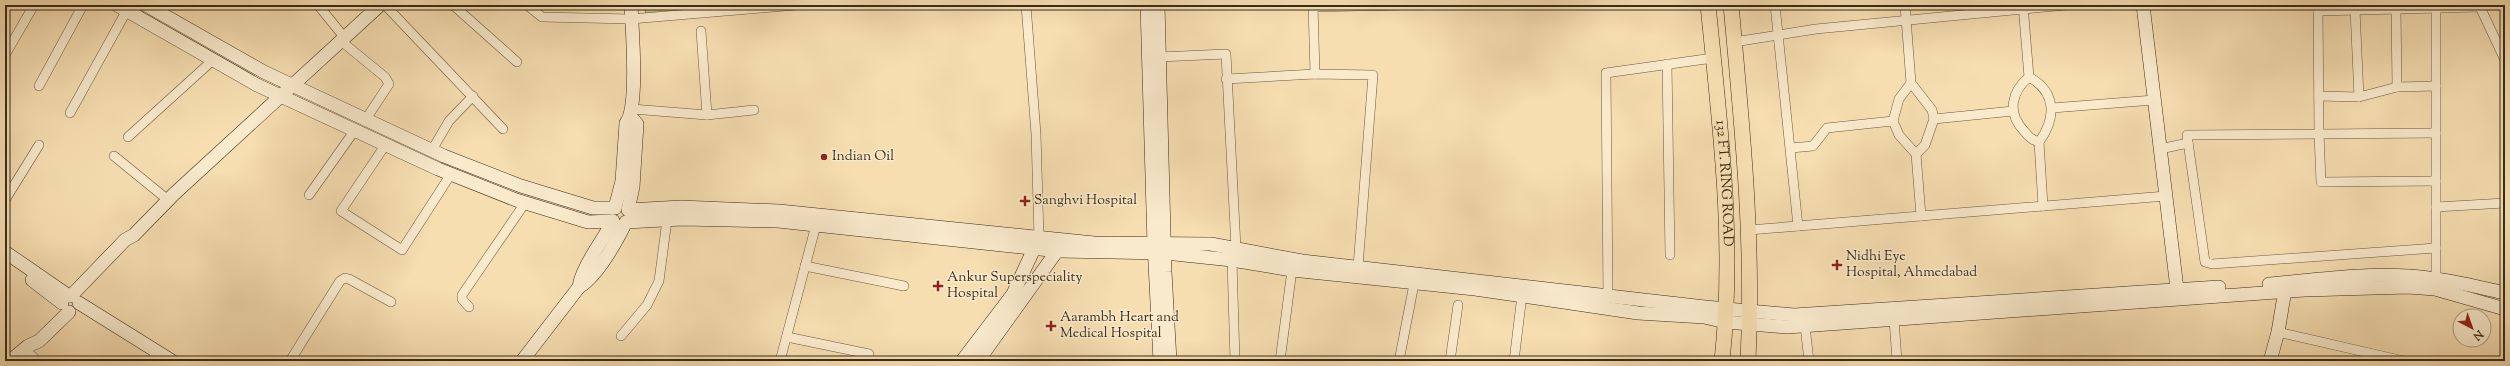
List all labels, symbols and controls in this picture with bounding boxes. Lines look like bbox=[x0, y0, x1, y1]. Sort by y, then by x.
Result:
street label: 132 FT. RING ROAD bbox=[1710, 119, 1737, 247]
place label: Indian Oil bbox=[832, 147, 894, 167]
marker: Indian Oil bbox=[819, 152, 829, 162]
place label: Sanghvi Hospital bbox=[1034, 191, 1137, 211]
marker: Sanghvi Hospital bbox=[1019, 195, 1031, 207]
place label: Nidhi Eye Hospital, Ahmedabad bbox=[1846, 247, 1977, 283]
marker: Nidhi Eye Hospital, Ahmedabad bbox=[1831, 259, 1843, 271]
place label: Ankur Superspeciality Hospital bbox=[947, 268, 1082, 304]
marker: Ankur Superspeciality Hospital bbox=[932, 280, 944, 292]
place label: Aarambh Heart and Medical Hospital bbox=[1060, 308, 1179, 344]
north arrow bbox=[2452, 308, 2492, 348]
marker: Aarambh Heart and Medical Hospital bbox=[1045, 320, 1057, 332]
text: N bbox=[2469, 325, 2487, 344]

